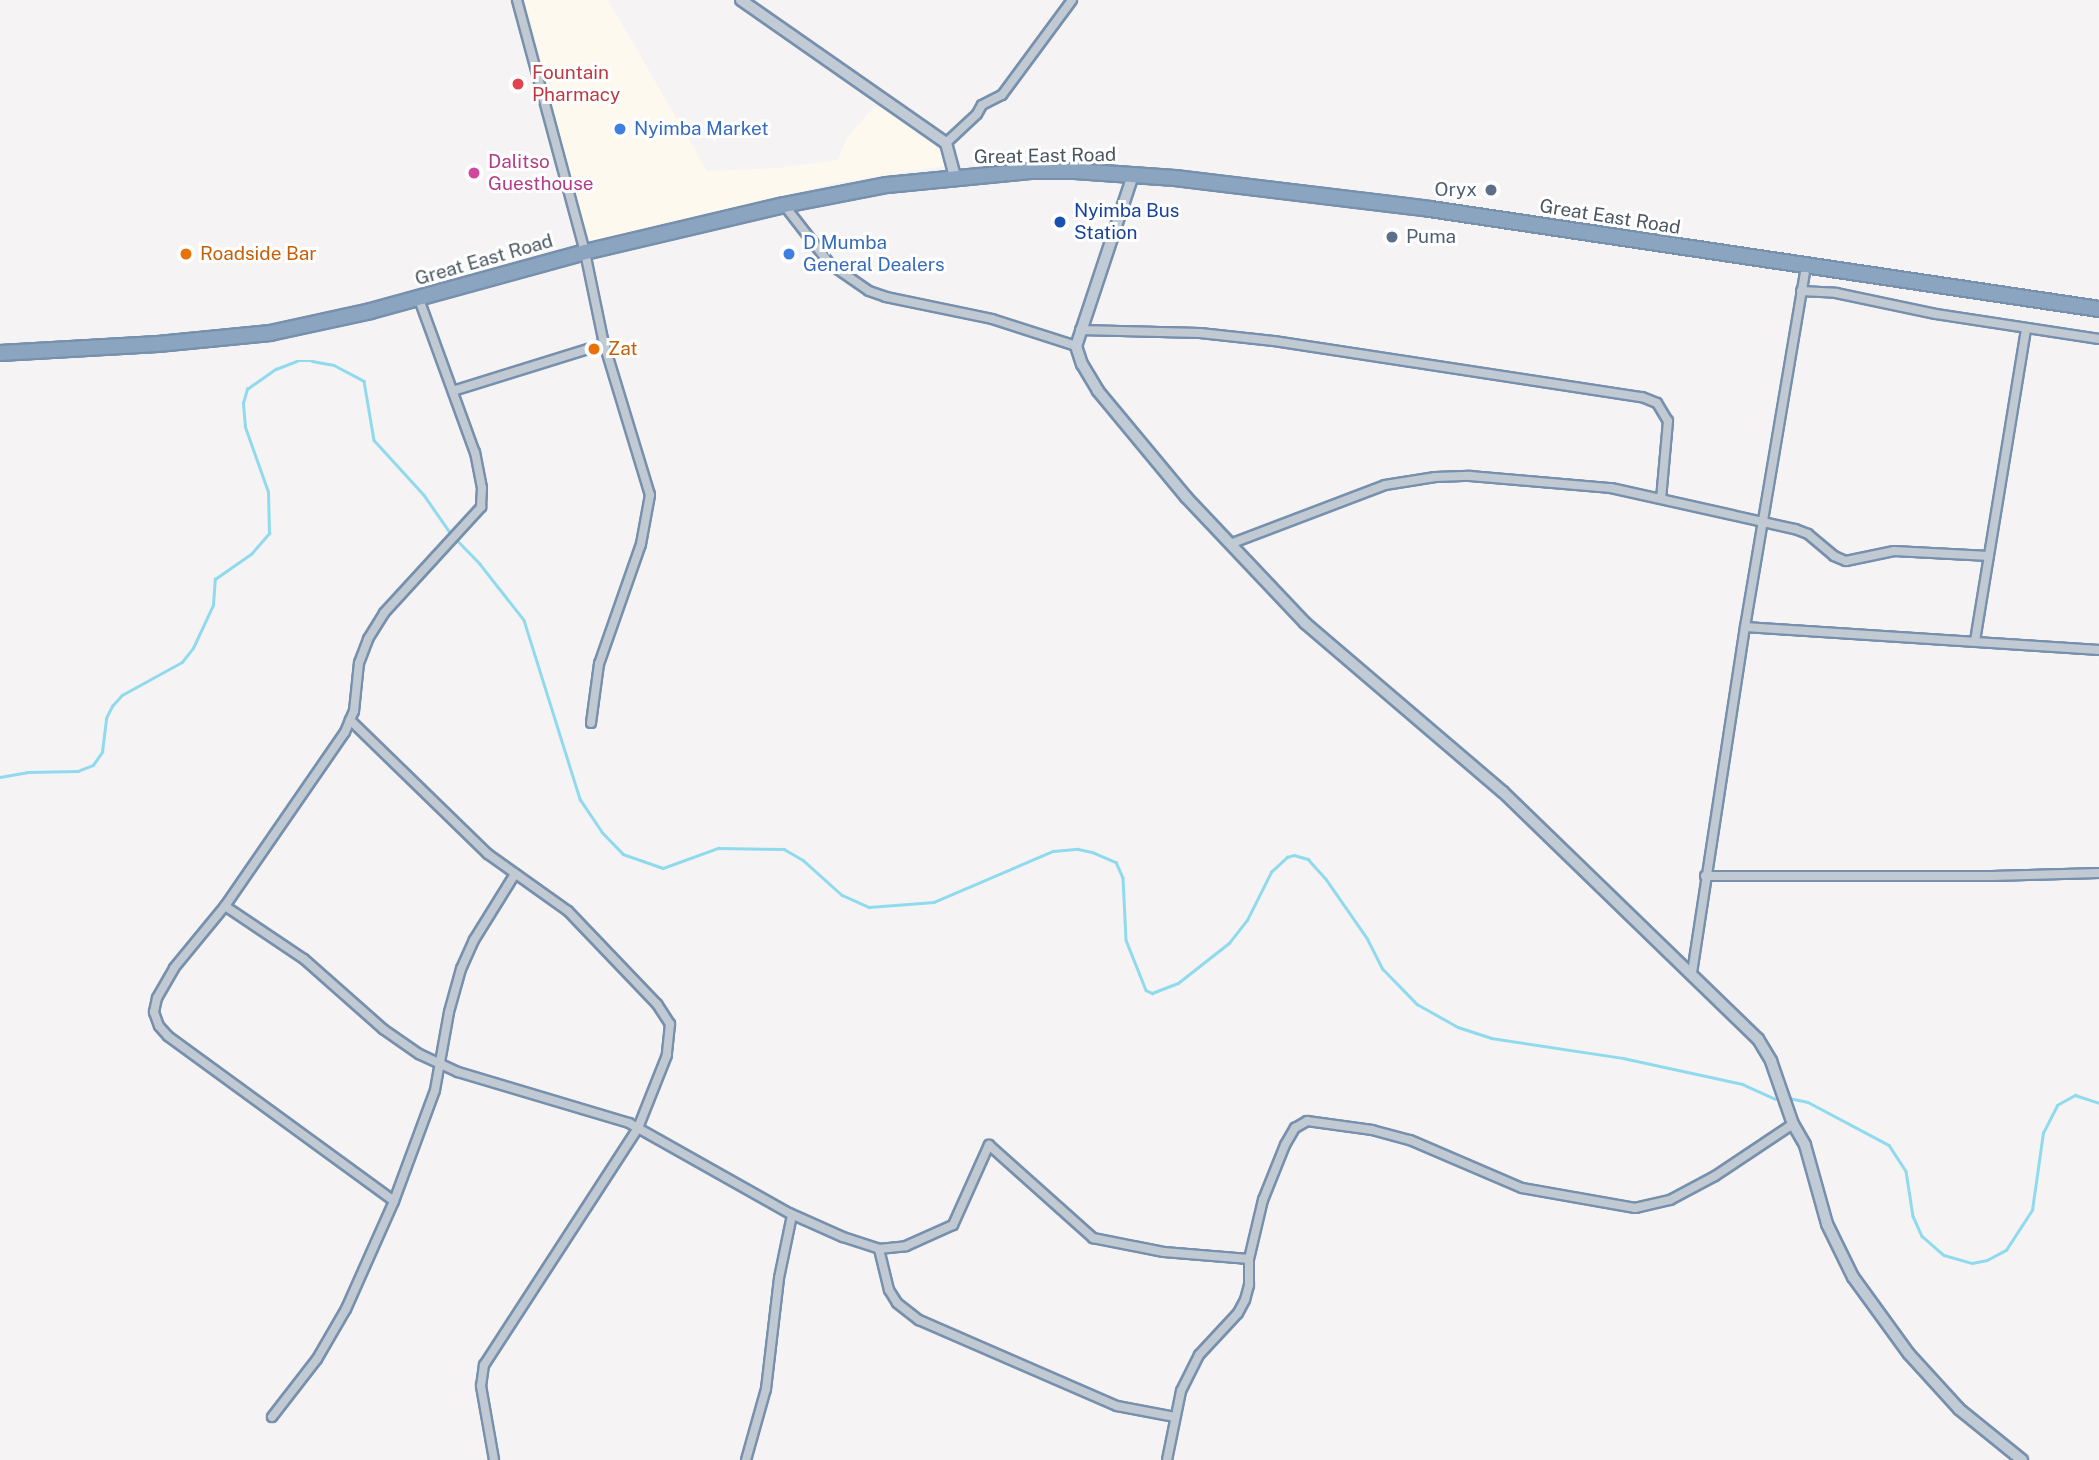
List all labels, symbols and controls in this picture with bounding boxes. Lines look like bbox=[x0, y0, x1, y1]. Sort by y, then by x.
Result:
place label: Fountain Pharmacy bbox=[532, 62, 620, 106]
marker: Fountain Pharmacy bbox=[510, 76, 526, 92]
place label: Nyimba Market bbox=[634, 118, 769, 140]
marker: Nyimba Market bbox=[612, 121, 628, 137]
street label: Great East Road bbox=[974, 143, 1116, 169]
place label: Dalitso Guesthouse bbox=[488, 151, 594, 195]
marker: Dalitso Guesthouse bbox=[466, 165, 482, 181]
place label: Oryx bbox=[1435, 179, 1477, 201]
marker: Oryx bbox=[1483, 182, 1499, 198]
street label: Great East Road bbox=[1538, 195, 1682, 239]
place label: Nyimba Bus Station bbox=[1074, 200, 1179, 244]
marker: Nyimba Bus Station bbox=[1052, 214, 1068, 230]
place label: Puma bbox=[1406, 226, 1456, 248]
street label: Great East Road bbox=[412, 229, 556, 291]
marker: Puma bbox=[1384, 229, 1400, 245]
place label: D Mumba General Dealers bbox=[803, 232, 945, 276]
place label: Roadside Bar bbox=[200, 243, 317, 265]
marker: Roadside Bar bbox=[178, 246, 194, 262]
marker: D Mumba General Dealers bbox=[781, 246, 797, 262]
place label: Zat bbox=[608, 338, 638, 360]
marker: Zat bbox=[586, 341, 602, 357]

